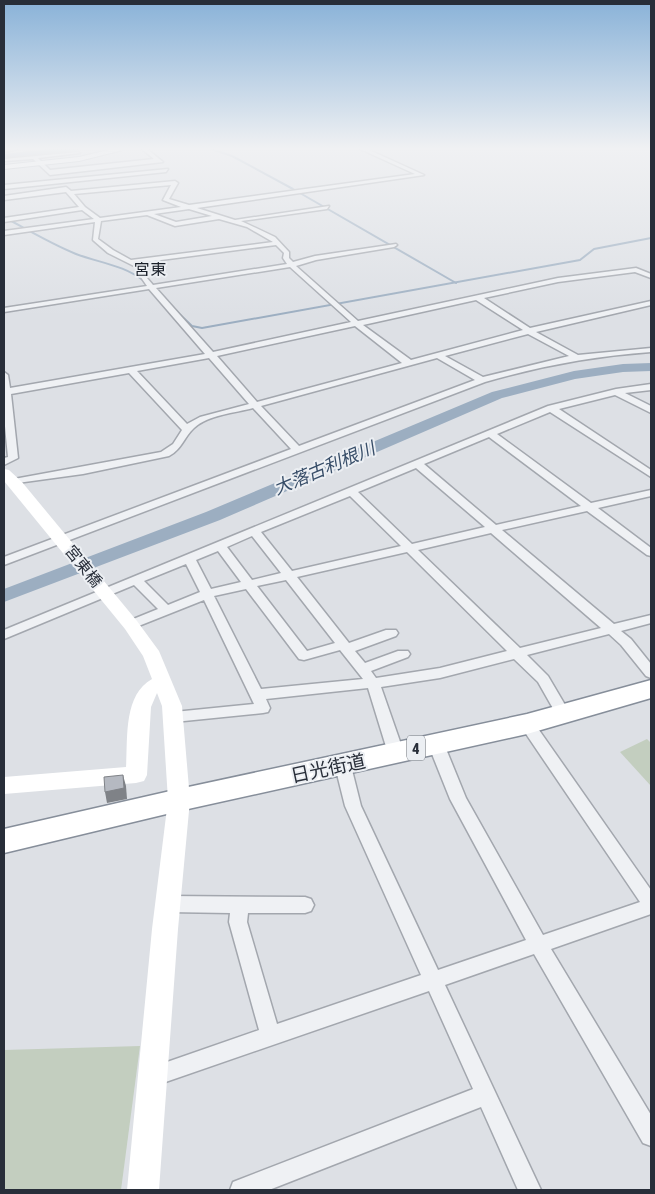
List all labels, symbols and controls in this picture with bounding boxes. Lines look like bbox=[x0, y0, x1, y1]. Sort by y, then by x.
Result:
district label: 宮東 bbox=[134, 260, 166, 278]
water label: 大落古利根川 bbox=[270, 436, 380, 499]
street label: 宮東橋 bbox=[62, 542, 106, 590]
road number: 4 bbox=[407, 736, 425, 760]
street label: 日光街道 bbox=[289, 749, 367, 787]

